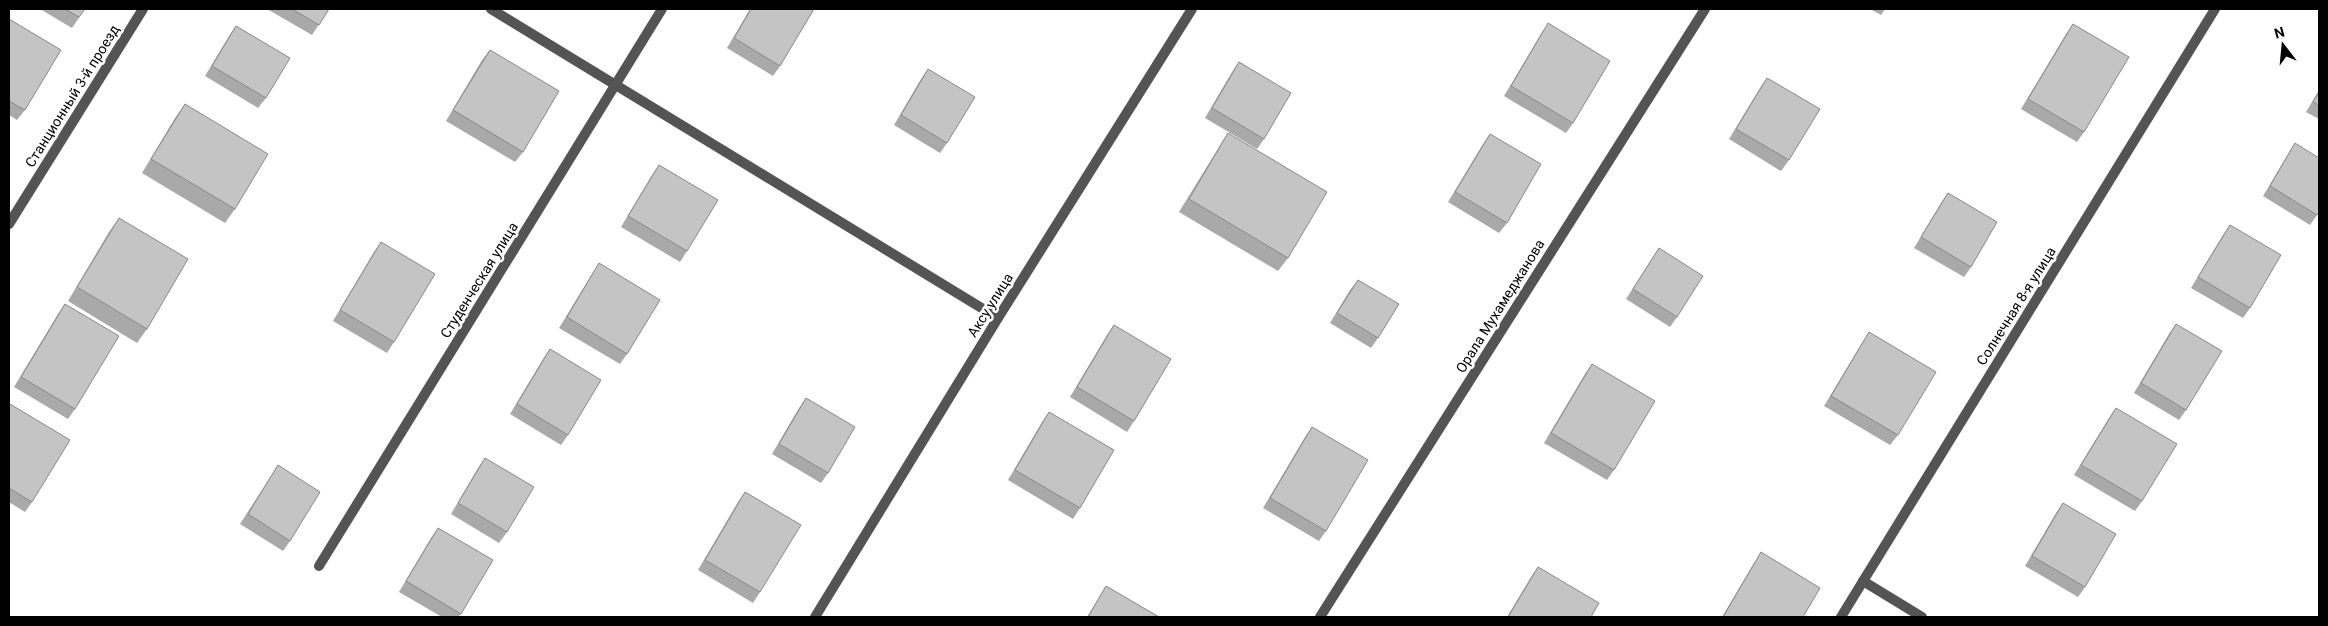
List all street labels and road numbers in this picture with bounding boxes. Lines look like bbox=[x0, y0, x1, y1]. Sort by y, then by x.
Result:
street label: Станционный 3-й проезд bbox=[22, 22, 123, 170]
street label: Студенческая улица bbox=[437, 219, 521, 341]
street label: Орала Мухамеджанова bbox=[1452, 236, 1548, 376]
street label: Солнечная 8-я улица bbox=[1973, 244, 2059, 368]
street label: Аксу улица bbox=[964, 270, 1016, 340]

